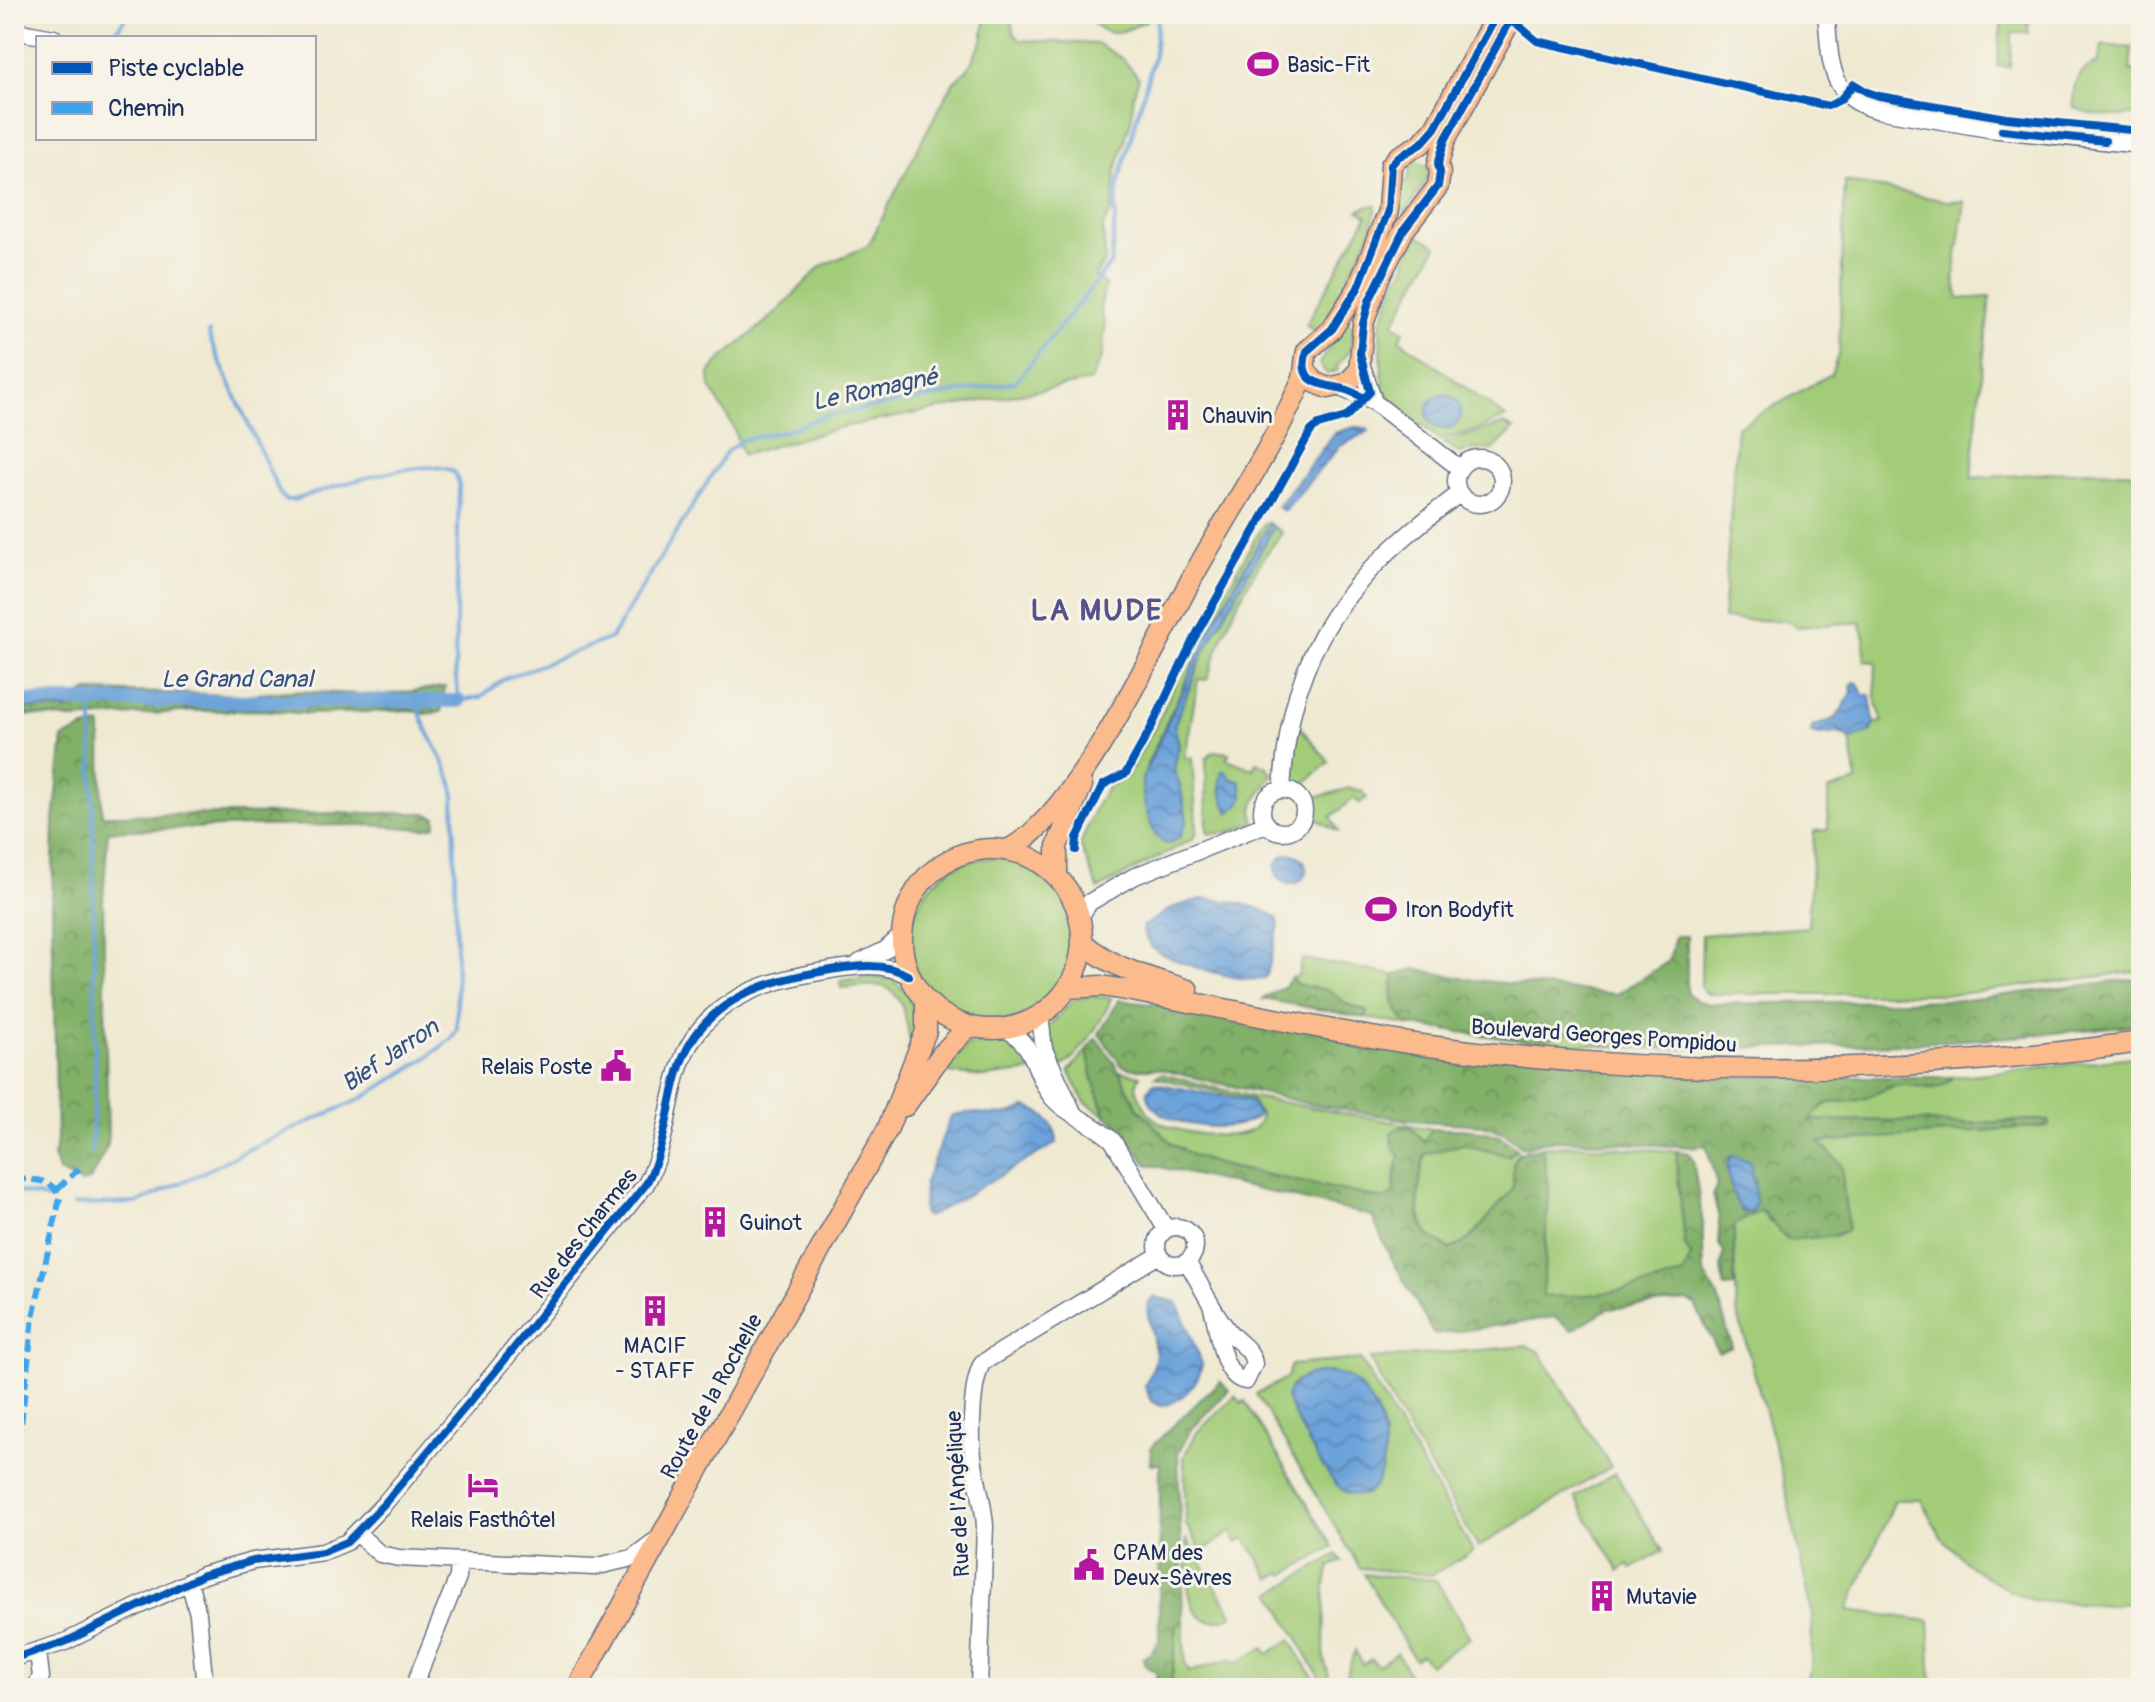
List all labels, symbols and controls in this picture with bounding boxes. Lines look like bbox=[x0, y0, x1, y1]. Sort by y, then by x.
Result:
legend bbox=[36, 36, 316, 140]
sports icon: Basic-Fit bbox=[1246, 47, 1280, 81]
place label: Basic-Fit bbox=[1287, 51, 1370, 79]
text: Piste cyclable bbox=[108, 54, 244, 83]
text: Chemin bbox=[108, 94, 185, 123]
water label: Le Romagné bbox=[810, 362, 942, 417]
building icon: Chauvin bbox=[1161, 398, 1195, 432]
place label: Chauvin bbox=[1202, 402, 1273, 430]
district label: LA MUDE bbox=[1031, 592, 1163, 629]
water label: Le Grand Canal bbox=[161, 665, 315, 694]
sports icon: Iron Bodyfit bbox=[1364, 892, 1398, 926]
place label: Iron Bodyfit bbox=[1405, 896, 1514, 924]
water label: Bief Jarron bbox=[336, 1012, 445, 1098]
street label: Boulevard Georges Pompidou bbox=[1470, 1013, 1738, 1059]
public building icon: Relais Poste bbox=[599, 1049, 633, 1083]
place label: Relais Poste bbox=[481, 1053, 592, 1081]
street label: Rue des Charmes bbox=[524, 1163, 644, 1305]
building icon: Guinot bbox=[698, 1205, 732, 1239]
place label: Guinot bbox=[739, 1209, 802, 1237]
building icon: MACIF - STAFF bbox=[638, 1294, 672, 1328]
street label: Route de la Rochelle bbox=[655, 1309, 769, 1484]
place label: MACIF - STAFF bbox=[615, 1332, 695, 1385]
street label: Rue de l'Angélique bbox=[940, 1410, 976, 1578]
hotel icon: Relais Fasthôtel bbox=[466, 1468, 500, 1502]
place label: Relais Fasthôtel bbox=[410, 1506, 556, 1534]
place label: CPAM des Deux-Sèvres bbox=[1113, 1539, 1232, 1592]
public building icon: CPAM des Deux-Sèvres bbox=[1072, 1548, 1106, 1582]
building icon: Mutavie bbox=[1585, 1579, 1619, 1613]
place label: Mutavie bbox=[1626, 1583, 1697, 1611]

